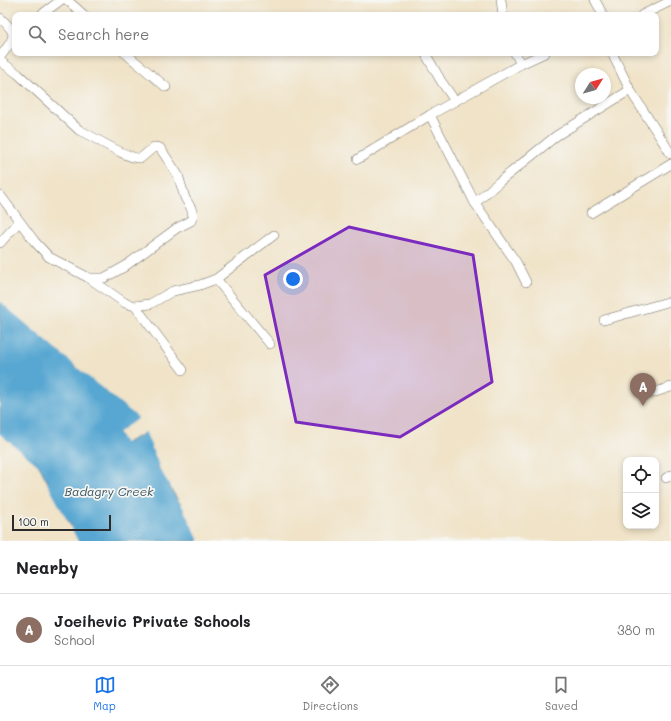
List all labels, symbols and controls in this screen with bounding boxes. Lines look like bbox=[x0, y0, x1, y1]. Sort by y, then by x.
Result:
search box bbox=[12, 12, 659, 56]
icon: search bbox=[26, 23, 48, 45]
text: Search here bbox=[58, 24, 149, 44]
north arrow bbox=[575, 68, 611, 104]
your location bbox=[283, 269, 303, 289]
pin: A bbox=[630, 373, 656, 406]
map controls bbox=[623, 457, 659, 529]
button: locate bbox=[623, 457, 659, 493]
water label: Badagry Creek bbox=[65, 483, 154, 499]
button: layers bbox=[623, 493, 659, 529]
scale bar bbox=[12, 513, 111, 532]
text: 100 m bbox=[18, 514, 49, 529]
text: Nearby bbox=[16, 556, 78, 578]
text: Joeihevic Private Schools bbox=[54, 611, 251, 631]
text: A bbox=[24, 621, 34, 638]
text: 380 m bbox=[617, 621, 655, 638]
text: School bbox=[54, 631, 95, 648]
tab: Map bbox=[93, 674, 116, 713]
tab: Directions bbox=[302, 674, 358, 713]
tab: Saved bbox=[545, 674, 578, 713]

